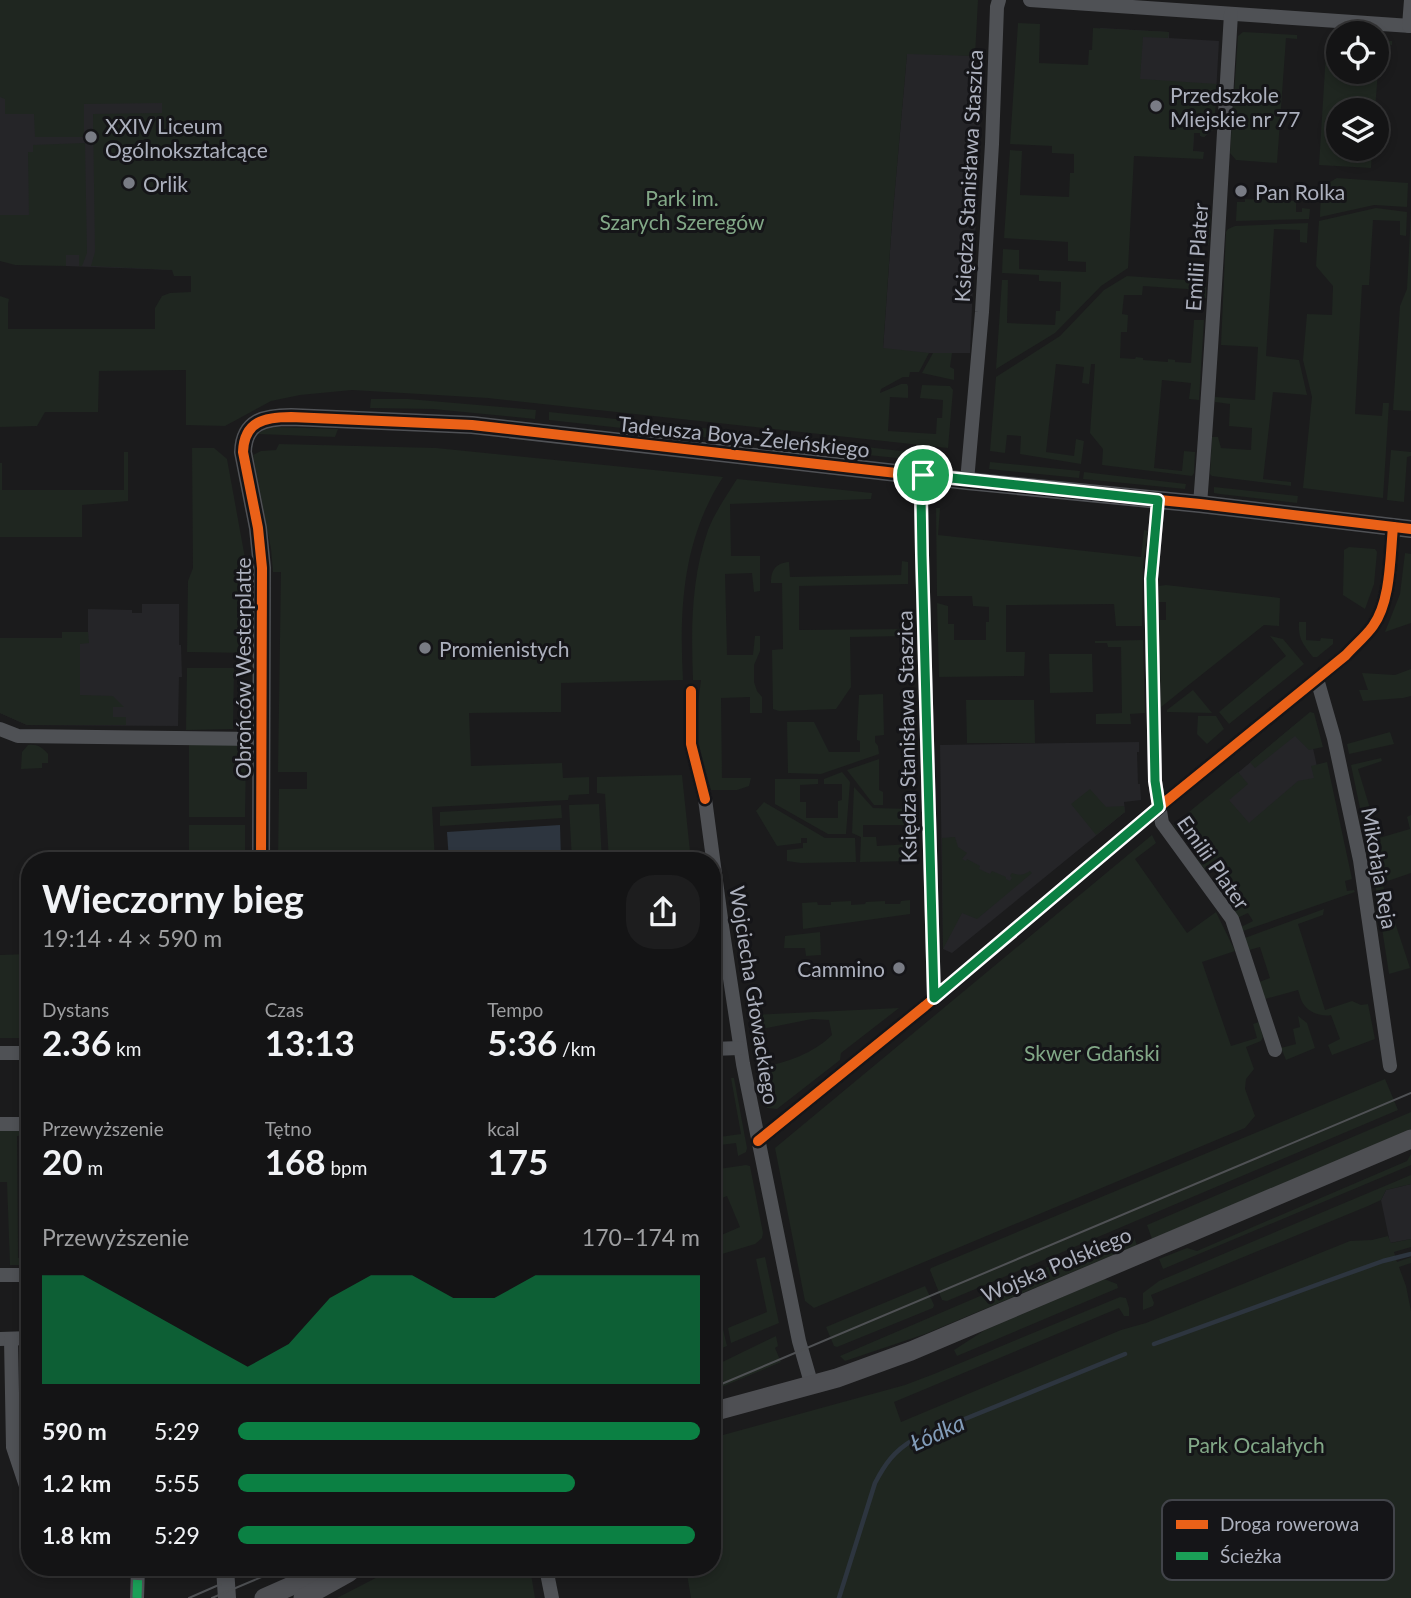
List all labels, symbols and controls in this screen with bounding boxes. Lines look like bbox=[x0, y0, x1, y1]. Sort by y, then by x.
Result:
map controls bbox=[1326, 21, 1389, 161]
button: locate bbox=[1326, 21, 1389, 84]
street label: Księdza Stanisława Staszica bbox=[949, 49, 987, 303]
place label: Przedszkole Miejskie nr 77 bbox=[1170, 82, 1300, 131]
marker: Przedszkole Miejskie nr 77 bbox=[1148, 98, 1164, 114]
button: layers bbox=[1326, 98, 1389, 161]
place label: XXIV Liceum Ogólnokształcące bbox=[105, 113, 268, 162]
marker: XXIV Liceum Ogólnokształcące bbox=[83, 129, 99, 145]
place label: Orlik bbox=[143, 171, 188, 196]
marker: Orlik bbox=[121, 175, 137, 191]
place label: Pan Rolka bbox=[1255, 179, 1345, 204]
marker: Pan Rolka bbox=[1233, 183, 1249, 199]
park label: Park im. Szarych Szeregów bbox=[600, 185, 765, 234]
street label: Emilii Plater bbox=[1180, 202, 1212, 312]
street label: Tadeusza Boya-Żeleńskiego bbox=[617, 410, 871, 462]
pin bbox=[893, 445, 953, 505]
icon: arrive bbox=[904, 456, 942, 494]
street label: Obrońców Westerplatte bbox=[230, 557, 255, 779]
street label: Księdza Stanisława Staszica bbox=[891, 610, 921, 864]
place label: Promienistych bbox=[439, 636, 570, 661]
marker: Promienistych bbox=[417, 640, 433, 656]
street label: Mikołaja Reja bbox=[1357, 805, 1403, 931]
street label: Emilii Plater bbox=[1173, 810, 1256, 914]
text: Wieczorny bieg bbox=[42, 875, 304, 921]
button: share bbox=[626, 875, 700, 949]
street label: Wojciecha Głowackiego bbox=[725, 884, 785, 1106]
text: 19:14 · 4 × 590 m bbox=[42, 924, 222, 952]
place label: Cammino bbox=[797, 956, 885, 981]
marker: Cammino bbox=[891, 960, 907, 976]
text: Dystans bbox=[42, 998, 109, 1021]
text: Czas bbox=[265, 998, 304, 1021]
text: Tempo bbox=[487, 998, 543, 1021]
text: 2.36 bbox=[42, 1021, 111, 1063]
text: 13:13 bbox=[265, 1021, 355, 1063]
text: 5:36 bbox=[487, 1021, 557, 1063]
text: km bbox=[111, 1037, 141, 1060]
text: /km bbox=[557, 1037, 596, 1060]
park label: Skwer Gdański bbox=[1024, 1040, 1160, 1065]
text: Przewyższenie bbox=[42, 1117, 164, 1140]
text: Tętno bbox=[265, 1117, 312, 1140]
text: kcal bbox=[487, 1117, 519, 1140]
text: 20 bbox=[42, 1140, 83, 1182]
text: 168 bbox=[265, 1140, 326, 1182]
text: 175 bbox=[487, 1140, 548, 1182]
text: m bbox=[83, 1156, 103, 1179]
text: bpm bbox=[326, 1156, 367, 1179]
street label: Wojska Polskiego bbox=[977, 1221, 1135, 1307]
text: Przewyższenie bbox=[42, 1223, 189, 1251]
text: 170–174 m bbox=[582, 1223, 700, 1251]
water label: Łódka bbox=[905, 1408, 969, 1456]
text: 590 m bbox=[42, 1417, 107, 1445]
text: 5:29 bbox=[154, 1417, 200, 1445]
park label: Park Ocalałych bbox=[1187, 1432, 1325, 1457]
text: 1.2 km bbox=[42, 1469, 111, 1497]
text: 5:55 bbox=[154, 1469, 200, 1497]
legend bbox=[1162, 1500, 1394, 1580]
text: Droga rowerowa bbox=[1220, 1512, 1359, 1535]
text: 1.8 km bbox=[42, 1521, 111, 1549]
text: 5:29 bbox=[154, 1521, 200, 1549]
text: Ścieżka bbox=[1220, 1544, 1282, 1567]

